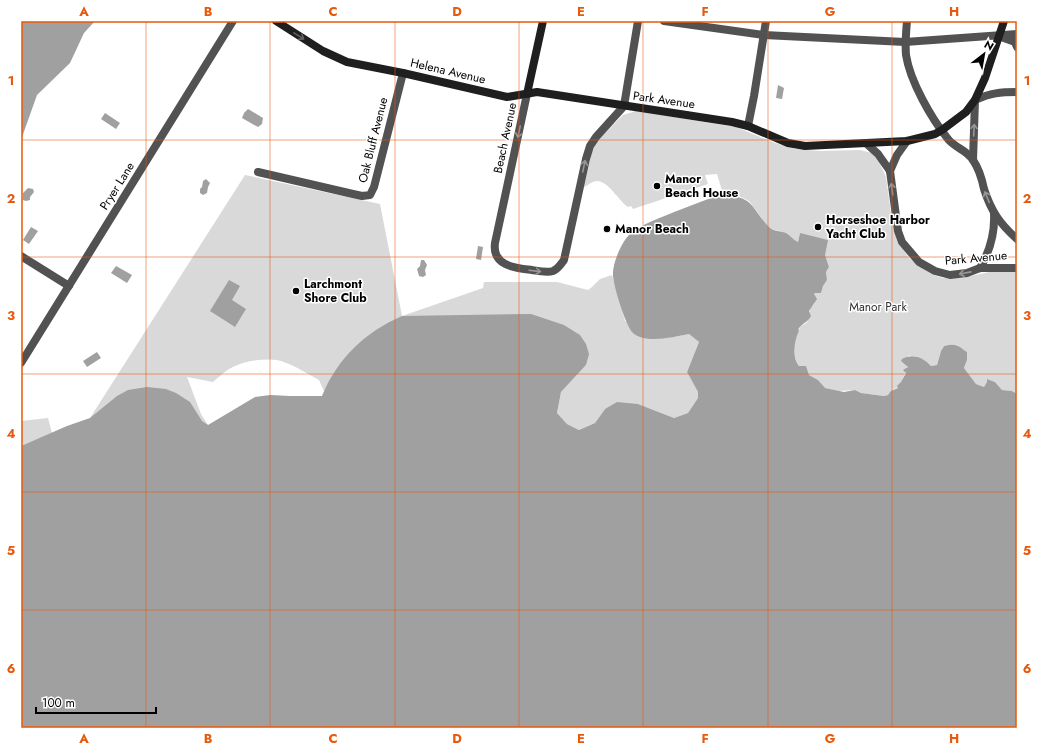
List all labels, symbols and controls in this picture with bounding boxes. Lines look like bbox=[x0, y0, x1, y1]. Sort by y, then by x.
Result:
text: A bbox=[78, 2, 89, 21]
text: B bbox=[204, 2, 213, 21]
text: C bbox=[328, 2, 338, 21]
text: D bbox=[452, 2, 462, 21]
text: E bbox=[577, 2, 585, 21]
text: F bbox=[701, 2, 709, 21]
text: G bbox=[825, 2, 836, 21]
text: H bbox=[949, 2, 959, 21]
one-way arrow bbox=[293, 32, 304, 40]
north arrow bbox=[964, 34, 1004, 74]
text: N bbox=[981, 36, 997, 55]
street label: Helena Avenue bbox=[409, 54, 487, 88]
text: 1 bbox=[8, 71, 14, 90]
text: 1 bbox=[1024, 71, 1030, 90]
street label: Park Avenue bbox=[632, 87, 696, 113]
street label: Oak Bluff Avenue bbox=[354, 95, 392, 185]
street label: Beach Avenue bbox=[489, 101, 521, 175]
one-way arrow bbox=[970, 124, 977, 137]
one-way arrow bbox=[514, 125, 522, 138]
street label: Pryer Lane bbox=[95, 159, 139, 213]
one-way arrow bbox=[581, 160, 589, 173]
place label: Manor Beach House bbox=[665, 170, 739, 202]
marker: Manor Beach House bbox=[652, 181, 662, 191]
one-way arrow bbox=[888, 183, 896, 196]
text: 2 bbox=[7, 189, 15, 208]
text: 2 bbox=[1023, 189, 1031, 208]
one-way arrow bbox=[983, 191, 991, 203]
place label: Horseshoe Harbor Yacht Club bbox=[825, 211, 930, 243]
place label: Manor Beach bbox=[615, 220, 689, 238]
marker: Horseshoe Harbor Yacht Club bbox=[813, 222, 823, 232]
marker: Manor Beach bbox=[602, 224, 612, 234]
street label: Park Avenue bbox=[944, 246, 1008, 270]
one-way arrow bbox=[528, 267, 541, 274]
one-way arrow bbox=[959, 269, 972, 277]
place label: Larchmont Shore Club bbox=[304, 275, 367, 307]
marker: Larchmont Shore Club bbox=[291, 286, 301, 296]
park label: Manor Park bbox=[849, 298, 907, 316]
text: 3 bbox=[7, 306, 15, 325]
text: 3 bbox=[1023, 306, 1031, 325]
text: 4 bbox=[6, 424, 16, 443]
text: 4 bbox=[1022, 424, 1032, 443]
text: 5 bbox=[7, 541, 15, 560]
text: 5 bbox=[1023, 541, 1031, 560]
text: 6 bbox=[7, 659, 16, 678]
text: 6 bbox=[1023, 659, 1032, 678]
scale bar bbox=[36, 689, 156, 715]
text: 100 m bbox=[42, 694, 75, 712]
text: A bbox=[78, 729, 89, 748]
text: B bbox=[204, 729, 213, 748]
text: C bbox=[328, 729, 338, 748]
text: D bbox=[452, 729, 462, 748]
text: E bbox=[577, 729, 585, 748]
text: F bbox=[701, 729, 709, 748]
text: G bbox=[825, 729, 836, 748]
text: H bbox=[949, 729, 959, 748]

